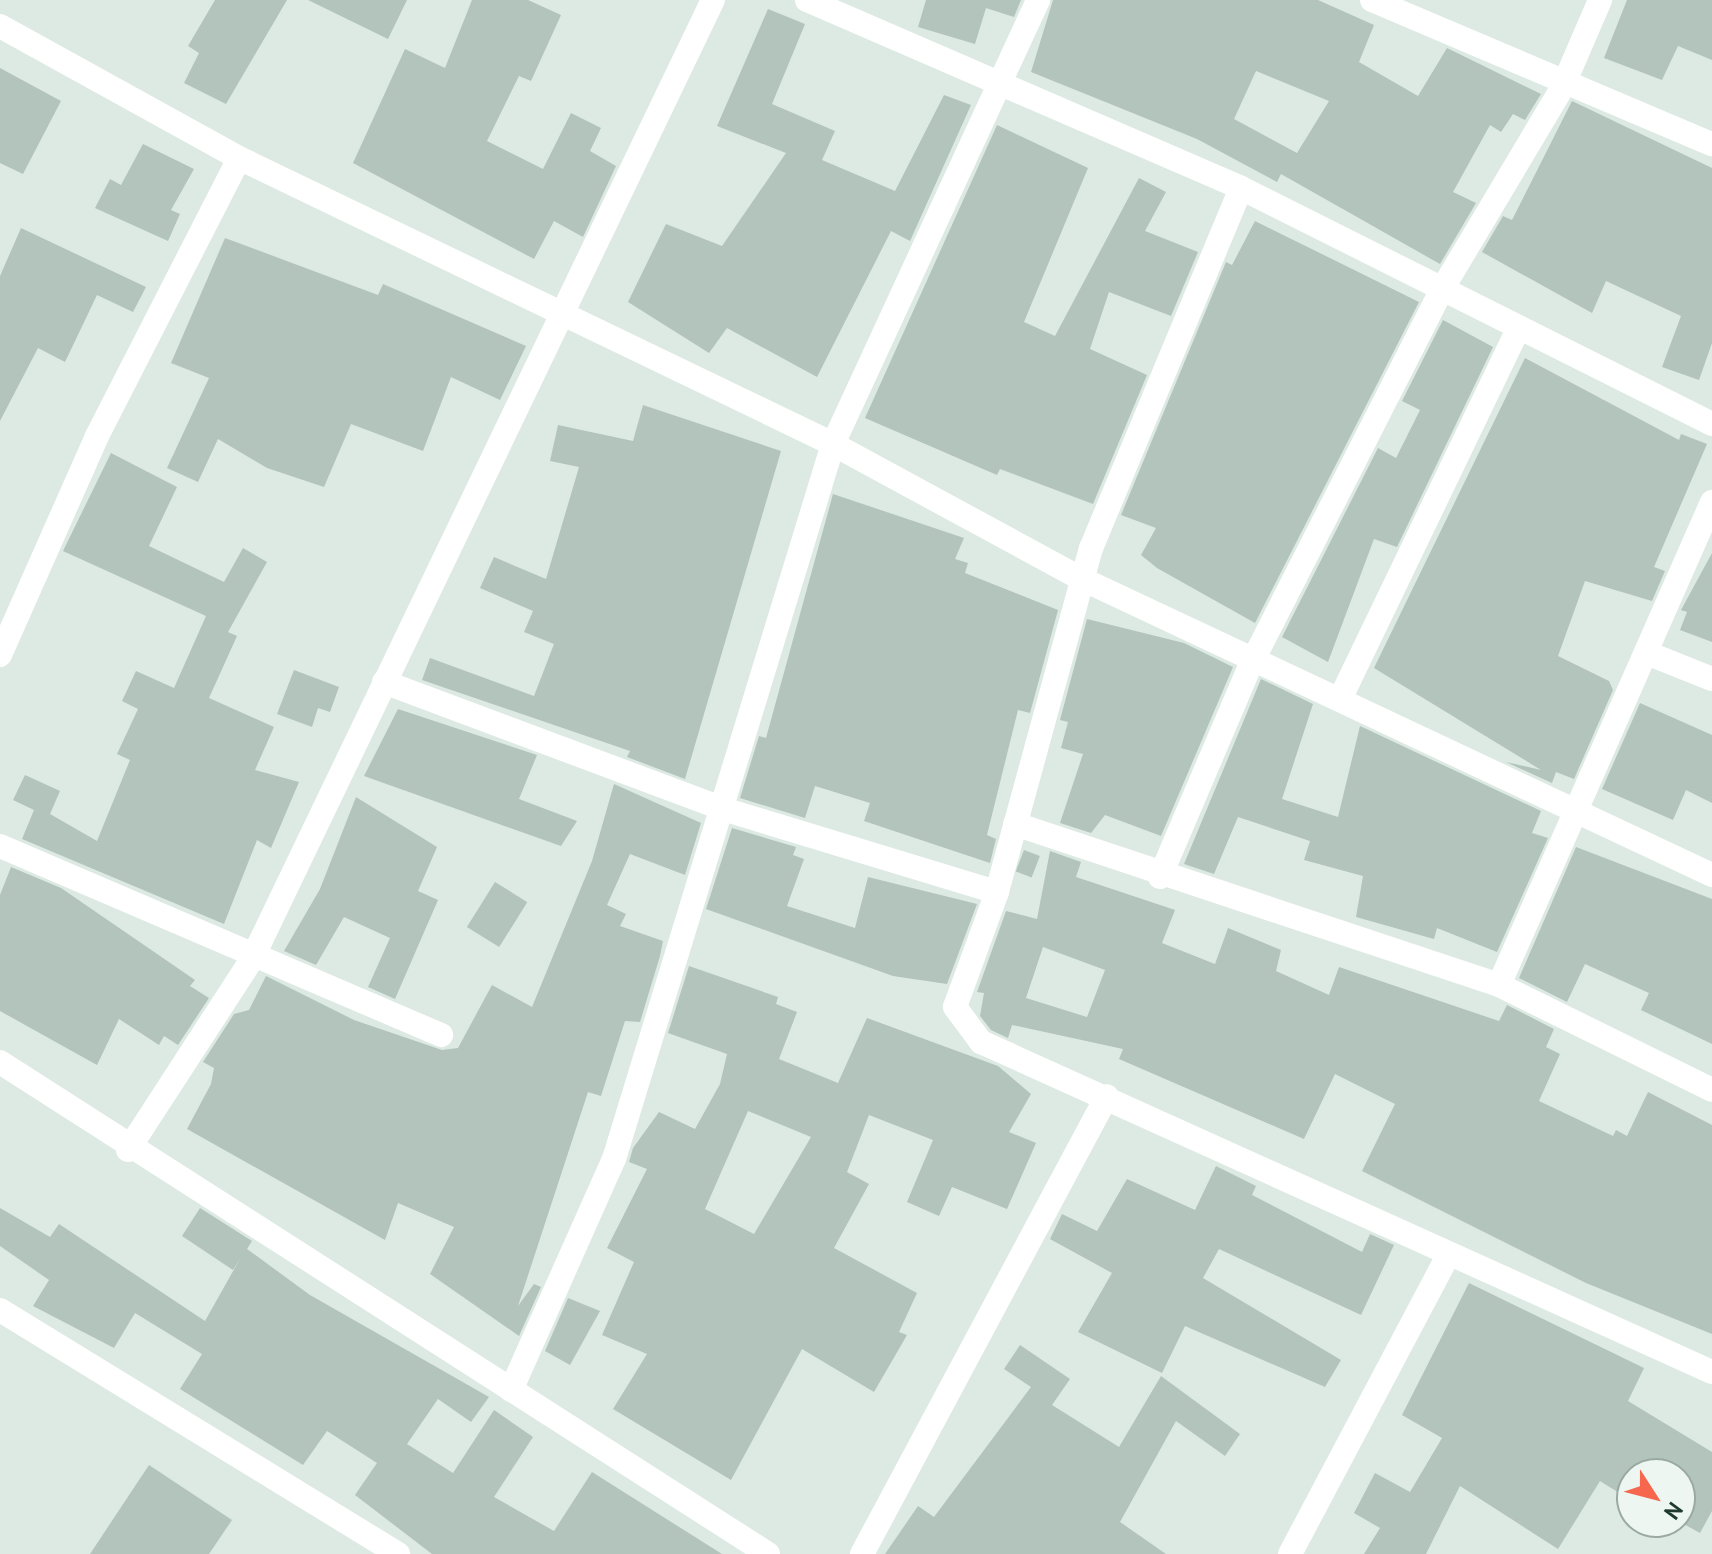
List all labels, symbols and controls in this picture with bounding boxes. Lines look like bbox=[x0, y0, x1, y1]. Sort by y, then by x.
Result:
north arrow bbox=[1616, 1458, 1696, 1538]
text: N bbox=[1658, 1497, 1689, 1525]

